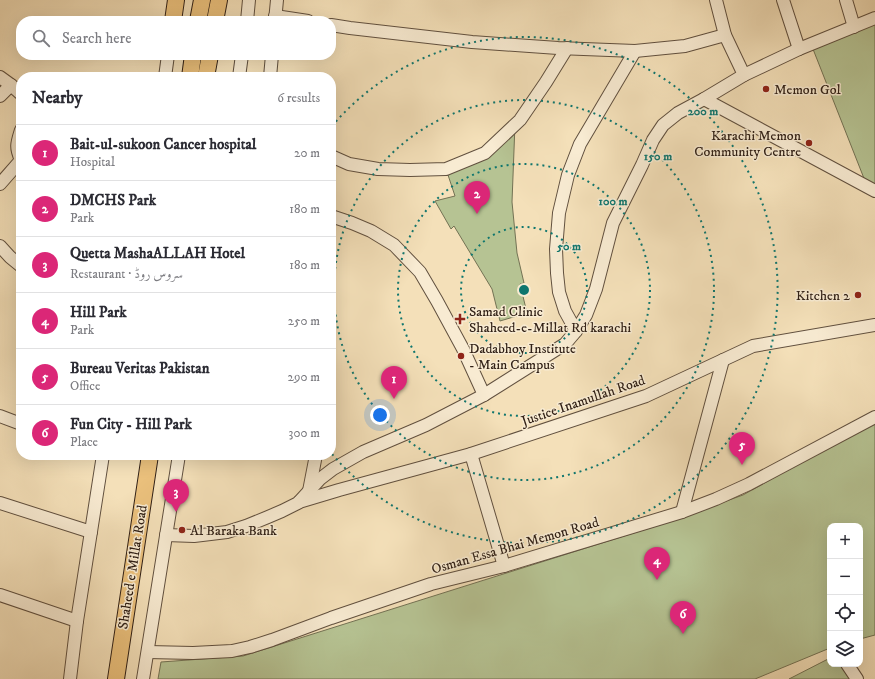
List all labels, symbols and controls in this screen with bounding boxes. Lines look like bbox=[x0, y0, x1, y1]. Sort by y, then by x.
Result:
search box bbox=[16, 16, 336, 60]
icon: search bbox=[30, 27, 52, 49]
text: Search here bbox=[62, 29, 131, 48]
place label: Memon Gol bbox=[774, 81, 842, 99]
marker: Memon Gol bbox=[761, 84, 771, 94]
text: Nearby bbox=[32, 87, 82, 109]
text: 6 results bbox=[277, 90, 320, 106]
text: 200 m bbox=[688, 104, 718, 119]
place label: Karachi Memon Community Centre bbox=[694, 127, 802, 161]
text: Bait-ul-sukoon Cancer hospital bbox=[70, 135, 256, 154]
marker: Karachi Memon Community Centre bbox=[804, 138, 814, 148]
text: 1 bbox=[43, 145, 47, 161]
text: 20 m bbox=[294, 145, 320, 161]
text: 150 m bbox=[644, 149, 672, 164]
text: Hospital bbox=[70, 154, 115, 170]
pin: 2 bbox=[464, 181, 490, 214]
text: DMCHS Park bbox=[70, 191, 156, 210]
text: 100 m bbox=[599, 194, 627, 209]
text: 2 bbox=[42, 201, 48, 217]
text: 180 m bbox=[289, 201, 320, 217]
text: Park bbox=[70, 210, 94, 226]
text: 50 m bbox=[556, 239, 581, 254]
text: Quetta MashaALLAH Hotel bbox=[70, 244, 245, 263]
text: 3 bbox=[43, 257, 47, 273]
text: 180 m bbox=[289, 257, 320, 273]
text: Restaurant · سروس روڈ bbox=[70, 266, 183, 282]
centre of rings bbox=[517, 283, 531, 297]
place label: Kitchen 2 bbox=[796, 287, 850, 305]
marker: Kitchen 2 bbox=[853, 290, 863, 300]
text: Hill Park bbox=[70, 303, 127, 322]
place label: Samad Clinic Shaheed-e-Millat Rd karachi bbox=[469, 303, 632, 337]
text: 4 bbox=[41, 313, 49, 329]
text: 250 m bbox=[288, 313, 320, 329]
marker: Samad Clinic Shaheed-e-Millat Rd karachi bbox=[454, 313, 466, 325]
text: Park bbox=[70, 322, 94, 338]
place label: Dadabhoy Institute - Main Campus bbox=[469, 340, 576, 374]
marker: Dadabhoy Institute - Main Campus bbox=[456, 351, 466, 361]
text: Bureau Veritas Pakistan bbox=[70, 359, 209, 378]
pin: 1 bbox=[381, 366, 407, 399]
text: 5 bbox=[42, 369, 48, 385]
text: 290 m bbox=[288, 369, 320, 385]
street label: Justice Inamullah Road bbox=[517, 371, 648, 431]
text: Office bbox=[70, 378, 100, 394]
your location bbox=[370, 405, 390, 425]
text: Fun City - Hill Park bbox=[70, 415, 192, 434]
text: 6 bbox=[42, 425, 48, 441]
text: 300 m bbox=[289, 425, 320, 441]
pin: 5 bbox=[729, 432, 755, 465]
text: Place bbox=[70, 434, 98, 450]
pin: 3 bbox=[163, 479, 189, 512]
street label: Shaheed e Millat Road bbox=[114, 504, 152, 631]
street label: Osman Essa Bhai Memon Road bbox=[430, 513, 601, 578]
place label: Al Baraka Bank bbox=[190, 522, 277, 540]
map controls bbox=[827, 523, 863, 667]
button: + bbox=[827, 523, 863, 559]
marker: Al Baraka Bank bbox=[177, 525, 187, 535]
pin: 4 bbox=[644, 547, 670, 580]
button: − bbox=[827, 559, 863, 595]
button: locate bbox=[827, 595, 863, 631]
pin: 6 bbox=[670, 601, 696, 634]
button: layers bbox=[827, 631, 863, 667]

